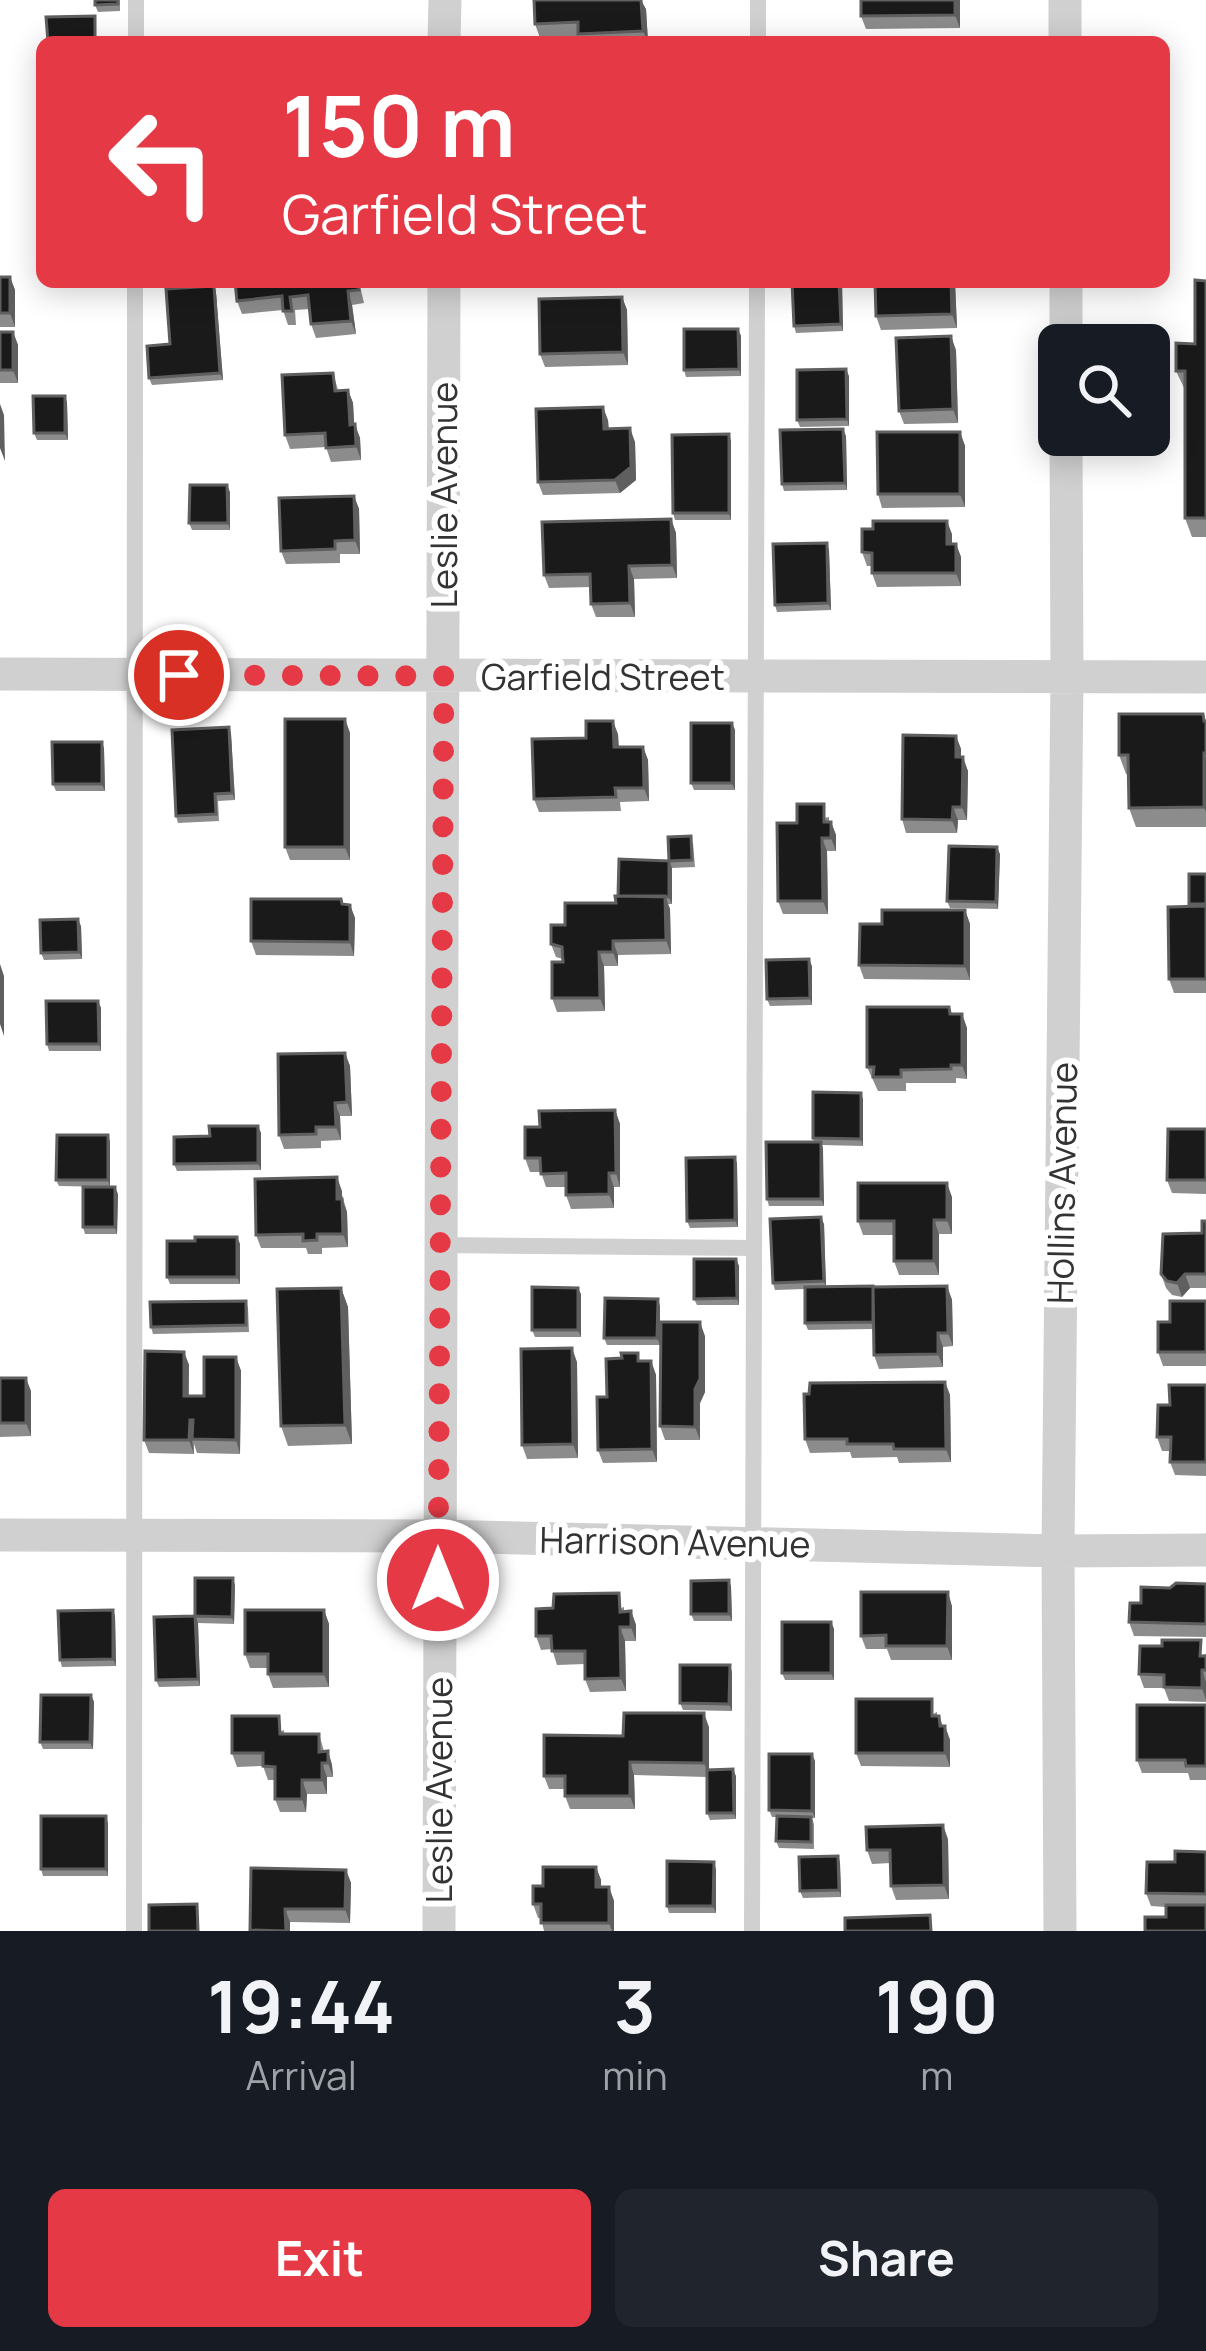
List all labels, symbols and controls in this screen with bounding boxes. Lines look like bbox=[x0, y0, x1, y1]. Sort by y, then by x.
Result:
text: 150 m bbox=[282, 67, 516, 182]
icon: left bbox=[84, 84, 240, 240]
text: Garfield Street bbox=[282, 176, 648, 250]
map controls bbox=[1038, 324, 1170, 456]
button: search bbox=[1038, 324, 1170, 456]
street label: Leslie Avenue bbox=[419, 382, 468, 608]
pin bbox=[128, 624, 230, 726]
icon: arrive bbox=[146, 642, 212, 708]
street label: Garfield Street bbox=[481, 652, 725, 701]
street label: Hollins Avenue bbox=[1035, 1062, 1088, 1304]
street label: Harrison Avenue bbox=[539, 1515, 811, 1568]
position arrow bbox=[375, 1517, 501, 1643]
street label: Leslie Avenue bbox=[414, 1677, 463, 1903]
text: 19:44 bbox=[207, 1956, 395, 2055]
text: 3 bbox=[614, 1956, 656, 2055]
text: 190 bbox=[875, 1956, 999, 2055]
text: Arrival bbox=[245, 2048, 357, 2102]
text: min bbox=[602, 2048, 668, 2102]
text: m bbox=[920, 2048, 953, 2102]
button: Exit bbox=[48, 2189, 591, 2327]
button: Share bbox=[615, 2189, 1158, 2327]

